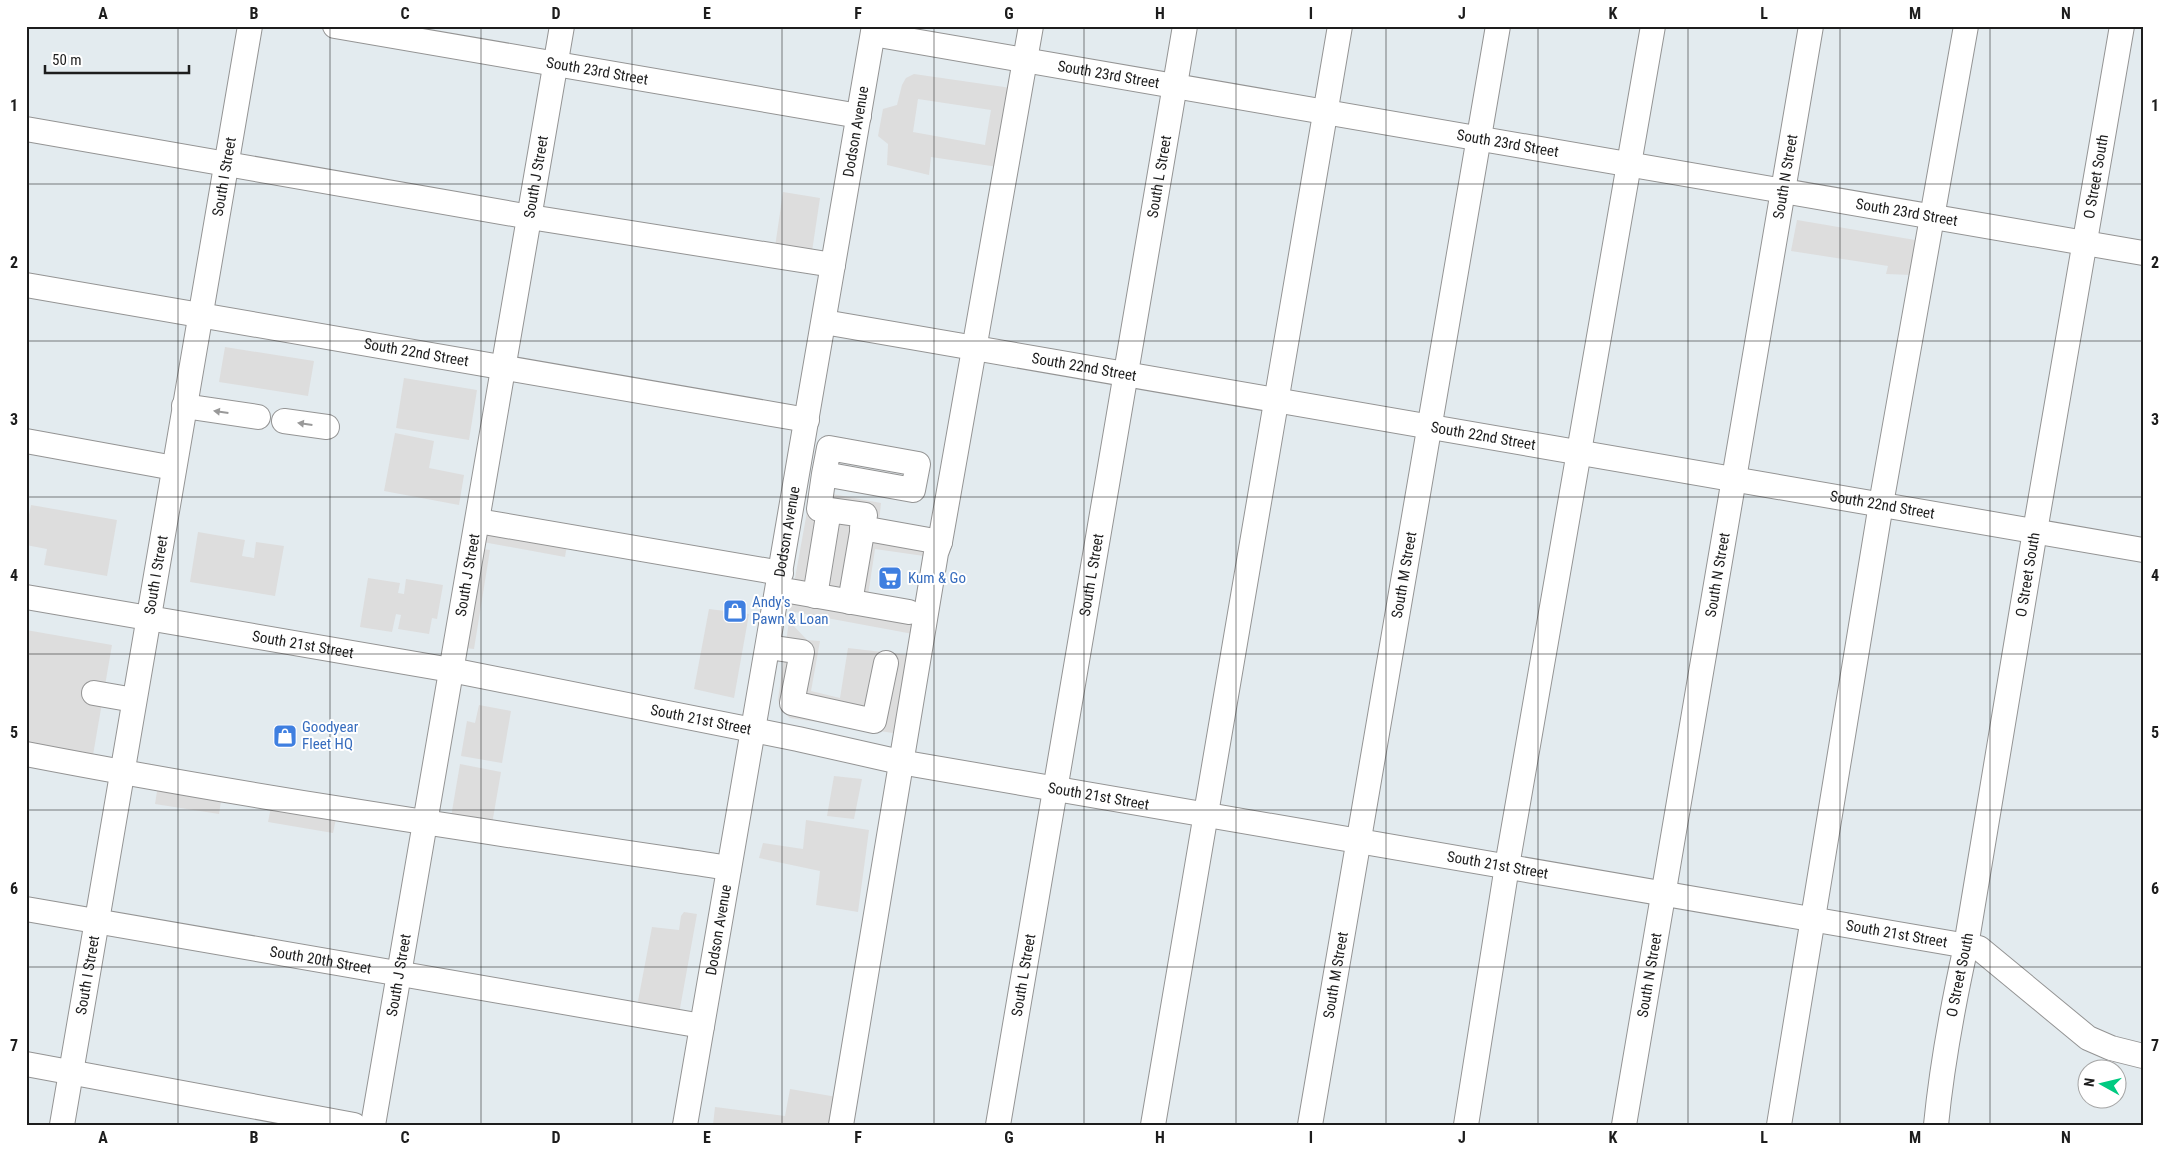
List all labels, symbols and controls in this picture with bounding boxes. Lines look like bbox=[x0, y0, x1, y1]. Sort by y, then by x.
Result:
text: A bbox=[98, 4, 108, 23]
text: B bbox=[250, 4, 259, 23]
text: C bbox=[400, 4, 410, 23]
text: D bbox=[551, 4, 561, 23]
text: E bbox=[703, 4, 711, 23]
text: F bbox=[854, 4, 862, 23]
text: G bbox=[1004, 4, 1014, 23]
text: H bbox=[1155, 4, 1165, 23]
text: I bbox=[1309, 4, 1313, 23]
text: J bbox=[1458, 4, 1466, 23]
text: K bbox=[1609, 4, 1618, 23]
text: L bbox=[1760, 4, 1768, 23]
text: M bbox=[1909, 4, 1921, 23]
text: N bbox=[2061, 4, 2071, 23]
scale bar bbox=[45, 42, 189, 74]
text: 50 m bbox=[52, 51, 82, 69]
street label: South 23rd Street bbox=[545, 53, 649, 89]
street label: South 23rd Street bbox=[1056, 57, 1161, 92]
street label: Dodson Avenue bbox=[839, 85, 872, 178]
text: 1 bbox=[10, 96, 18, 115]
text: 1 bbox=[2151, 96, 2159, 115]
street label: South 23rd Street bbox=[1455, 126, 1560, 161]
street label: South N Street bbox=[1769, 133, 1801, 220]
street label: O Street South bbox=[2080, 133, 2112, 220]
street label: South J Street bbox=[520, 134, 552, 220]
street label: South L Street bbox=[1143, 134, 1175, 219]
street label: South I Street bbox=[209, 136, 240, 218]
street label: South 23rd Street bbox=[1854, 195, 1959, 230]
text: 2 bbox=[10, 253, 18, 272]
text: 2 bbox=[2151, 253, 2159, 272]
street label: South 22nd Street bbox=[363, 335, 470, 370]
street label: South 22nd Street bbox=[1030, 349, 1138, 385]
one-way arrow bbox=[213, 407, 229, 415]
text: 3 bbox=[10, 410, 18, 429]
text: 3 bbox=[2151, 410, 2159, 429]
street label: South 22nd Street bbox=[1430, 418, 1537, 454]
one-way arrow bbox=[297, 420, 313, 428]
street label: Dodson Avenue bbox=[770, 485, 804, 579]
street label: South 22nd Street bbox=[1829, 487, 1936, 523]
street label: South M Street bbox=[1388, 530, 1420, 620]
street label: South N Street bbox=[1702, 531, 1734, 619]
street label: O Street South bbox=[2012, 531, 2044, 618]
street label: South J Street bbox=[452, 532, 484, 618]
street label: South L Street bbox=[1076, 532, 1107, 618]
street label: South I Street bbox=[140, 534, 172, 616]
supermarket icon: Kum & Go bbox=[877, 565, 903, 591]
text: 4 bbox=[10, 566, 18, 585]
text: 4 bbox=[2151, 566, 2159, 585]
place label: Kum & Go bbox=[908, 569, 966, 587]
place label: Andy's Pawn & Loan bbox=[752, 593, 829, 628]
shop icon: Andy's Pawn & Loan bbox=[722, 598, 748, 624]
street label: South 21st Street bbox=[251, 627, 355, 662]
street label: South 21st Street bbox=[649, 701, 753, 739]
place label: Goodyear Fleet HQ bbox=[302, 718, 359, 753]
text: 5 bbox=[10, 723, 18, 742]
shop icon: Goodyear Fleet HQ bbox=[272, 723, 298, 749]
text: 5 bbox=[2151, 723, 2159, 742]
street label: South 21st Street bbox=[1046, 779, 1151, 814]
street label: South 21st Street bbox=[1446, 847, 1550, 883]
text: 6 bbox=[10, 879, 18, 898]
text: 6 bbox=[2151, 879, 2159, 898]
street label: Dodson Avenue bbox=[702, 883, 735, 977]
street label: South 21st Street bbox=[1845, 916, 1949, 951]
street label: South M Street bbox=[1319, 930, 1352, 1020]
street label: South N Street bbox=[1633, 931, 1666, 1019]
street label: South J Street bbox=[383, 932, 415, 1018]
street label: South L Street bbox=[1008, 932, 1039, 1018]
street label: O Street South bbox=[1943, 932, 1977, 1018]
street label: South I Street bbox=[72, 934, 103, 1016]
street label: South 20th Street bbox=[268, 942, 373, 978]
text: 7 bbox=[10, 1036, 18, 1055]
text: 7 bbox=[2151, 1036, 2159, 1055]
north arrow bbox=[2076, 1058, 2126, 1108]
text: N bbox=[2081, 1077, 2098, 1088]
text: A bbox=[98, 1128, 108, 1147]
text: B bbox=[250, 1128, 259, 1147]
text: C bbox=[400, 1128, 410, 1147]
text: D bbox=[551, 1128, 561, 1147]
text: E bbox=[703, 1128, 711, 1147]
text: F bbox=[854, 1128, 862, 1147]
text: G bbox=[1004, 1128, 1014, 1147]
text: H bbox=[1155, 1128, 1165, 1147]
text: I bbox=[1309, 1128, 1313, 1147]
text: J bbox=[1458, 1128, 1466, 1147]
text: K bbox=[1609, 1128, 1618, 1147]
text: L bbox=[1760, 1128, 1768, 1147]
text: M bbox=[1909, 1128, 1921, 1147]
text: N bbox=[2061, 1128, 2071, 1147]

